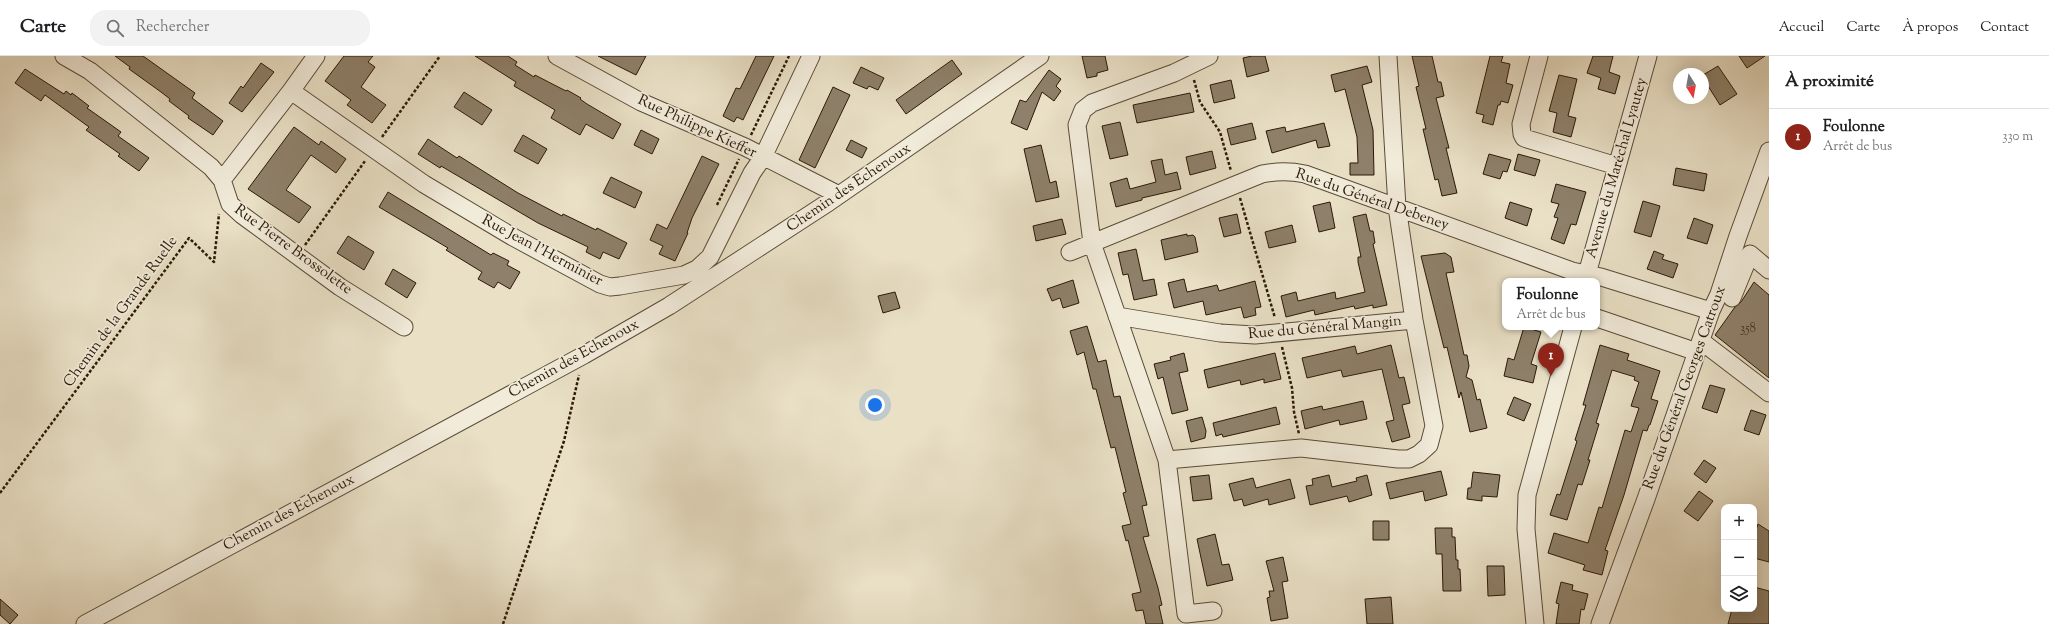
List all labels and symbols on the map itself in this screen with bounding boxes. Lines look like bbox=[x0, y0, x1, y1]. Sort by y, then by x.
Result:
north arrow bbox=[1673, 68, 1709, 104]
street label: Avenue du Maréchal Lyautey bbox=[1581, 75, 1653, 261]
street label: Rue Philippe Kieffer bbox=[634, 90, 760, 164]
street label: Chemin des Echenoux bbox=[783, 138, 915, 238]
street label: Rue du Général Debeney bbox=[1292, 164, 1452, 236]
street label: Rue Pierre Brossolette bbox=[230, 200, 356, 300]
street label: Rue Jean l'Herminier bbox=[478, 210, 607, 292]
street label: Chemin de la Grande Ruelle bbox=[59, 232, 183, 392]
street label: Rue du Général Georges Catroux bbox=[1638, 283, 1732, 493]
street label: Rue du Général Mangin bbox=[1247, 311, 1403, 345]
street label: Chemin des Echenoux bbox=[505, 314, 643, 404]
house number: 358 bbox=[1740, 320, 1756, 338]
pin: 1 bbox=[1538, 343, 1564, 376]
your location bbox=[865, 395, 885, 415]
street label: Chemin des Echenoux bbox=[220, 469, 358, 557]

